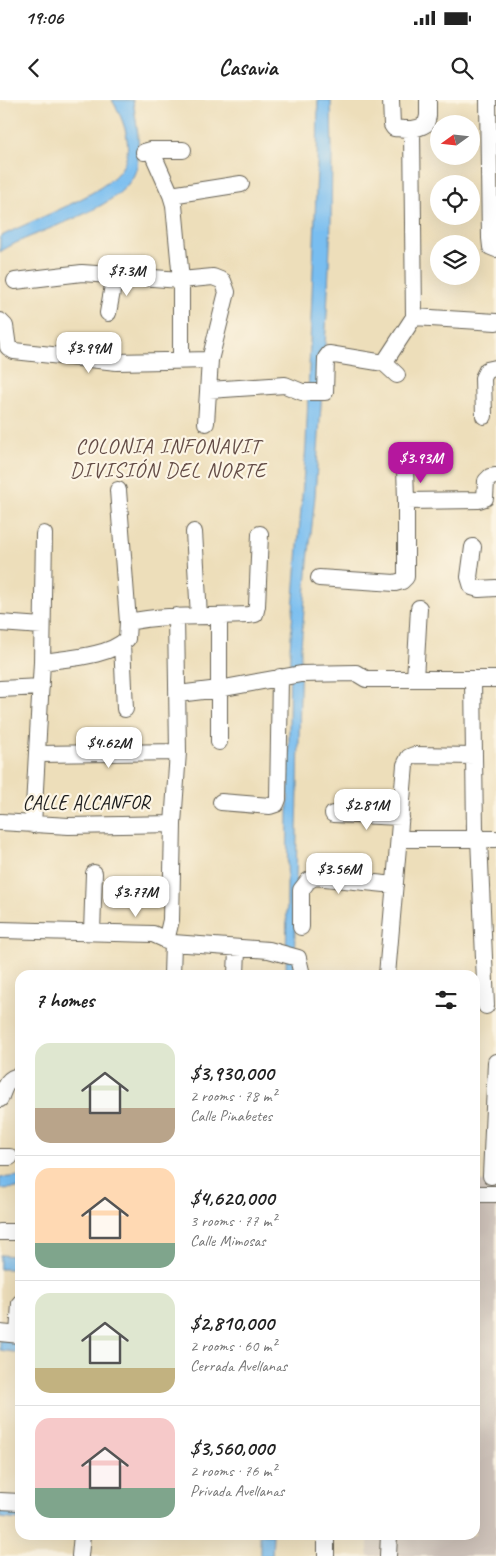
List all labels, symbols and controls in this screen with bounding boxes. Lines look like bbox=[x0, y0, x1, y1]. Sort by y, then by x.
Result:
text: 19:06 bbox=[25, 6, 63, 30]
icon: back bbox=[20, 54, 48, 82]
text: Casavia bbox=[219, 54, 277, 82]
icon: search bbox=[448, 54, 476, 82]
north arrow bbox=[430, 115, 480, 165]
map controls bbox=[430, 115, 480, 285]
button: locate bbox=[430, 175, 480, 225]
button: layers bbox=[430, 235, 480, 285]
pin: $7.3M bbox=[92, 254, 162, 297]
text: $7.3M bbox=[109, 261, 145, 281]
pin: $3.99M bbox=[48, 332, 130, 374]
text: $3.99M bbox=[67, 338, 111, 358]
district label: COLONIA INFONAVIT DIVISIÓN DEL NORTE bbox=[70, 433, 268, 483]
pin: $3.93M bbox=[380, 442, 462, 484]
text: $3.93M bbox=[399, 448, 443, 468]
pin: $4.62M bbox=[68, 726, 150, 769]
text: $4.62M bbox=[87, 733, 131, 753]
pin: $2.81M bbox=[326, 788, 408, 831]
street label: CALLE ALCANFOR bbox=[22, 790, 152, 815]
text: $2.81M bbox=[345, 795, 389, 815]
pin: $3.56M bbox=[298, 852, 380, 895]
text: $3.56M bbox=[317, 859, 361, 879]
pin: $3.77M bbox=[95, 876, 177, 918]
text: $3.77M bbox=[114, 882, 158, 902]
icon: filters bbox=[432, 986, 460, 1014]
text: 7 homes bbox=[35, 987, 94, 1013]
text: $3,930,000 bbox=[190, 1060, 274, 1086]
icon: home bbox=[75, 1063, 135, 1123]
text: 2 rooms · 78 m² bbox=[190, 1086, 276, 1106]
text: Calle Pinabetes bbox=[190, 1106, 272, 1126]
text: $4,620,000 bbox=[190, 1185, 274, 1211]
icon: home bbox=[75, 1188, 135, 1248]
text: 3 rooms · 77 m² bbox=[190, 1211, 276, 1231]
text: Calle Mimosas bbox=[190, 1231, 265, 1251]
text: $2,810,000 bbox=[190, 1310, 274, 1336]
icon: home bbox=[75, 1313, 135, 1373]
text: 2 rooms · 60 m² bbox=[190, 1336, 276, 1356]
text: Cerrada Avellanas bbox=[190, 1356, 287, 1376]
text: $3,560,000 bbox=[190, 1435, 274, 1461]
icon: home bbox=[75, 1438, 135, 1498]
text: 2 rooms · 76 m² bbox=[190, 1461, 276, 1481]
text: Privada Avellanas bbox=[190, 1481, 284, 1501]

